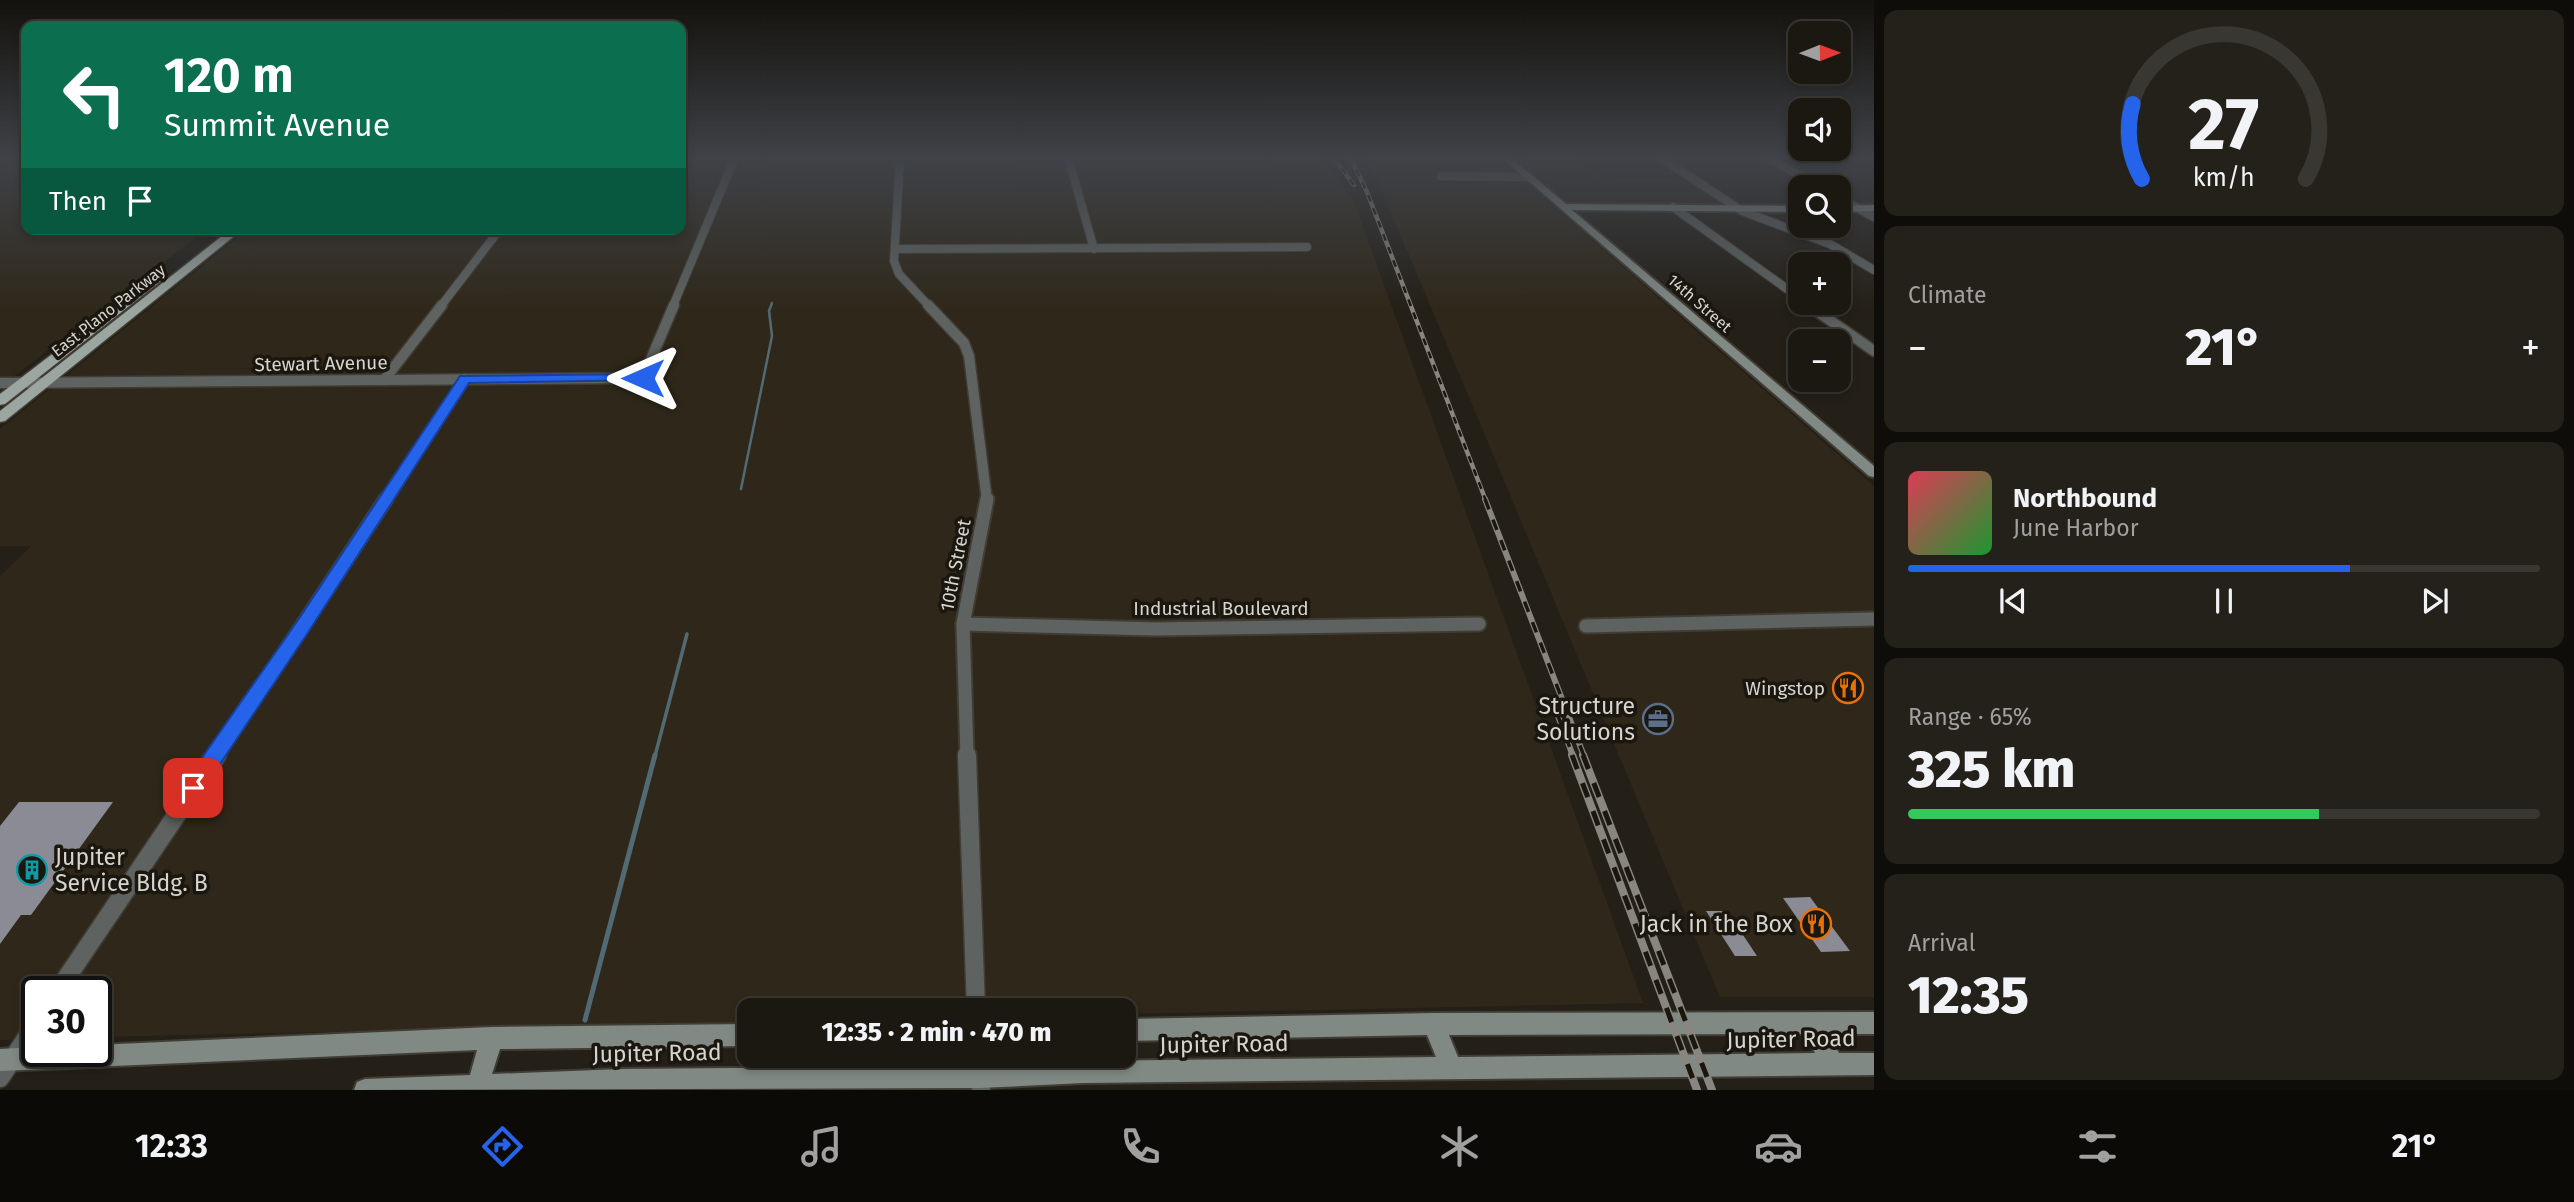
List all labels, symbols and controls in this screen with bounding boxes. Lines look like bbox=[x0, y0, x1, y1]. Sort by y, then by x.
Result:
north arrow bbox=[1788, 21, 1852, 84]
map controls bbox=[1788, 21, 1851, 392]
text: 120 m bbox=[164, 46, 294, 105]
icon: left bbox=[49, 49, 140, 140]
text: 27 bbox=[2189, 81, 2259, 168]
button: sound bbox=[1788, 98, 1851, 161]
text: Summit Avenue bbox=[164, 106, 390, 144]
text: km/h bbox=[2193, 163, 2255, 193]
button: search bbox=[1788, 175, 1851, 238]
icon: arrive bbox=[121, 182, 159, 220]
text: Then bbox=[49, 186, 107, 217]
button: + bbox=[1788, 252, 1851, 315]
street label: East Plano Parkway bbox=[48, 260, 169, 361]
street label: 14th Street bbox=[1664, 271, 1736, 336]
text: Climate bbox=[1908, 281, 1987, 309]
text: 21° bbox=[2185, 316, 2263, 379]
text: − bbox=[1908, 325, 1927, 371]
text: + bbox=[2521, 325, 2540, 371]
button: − bbox=[1788, 329, 1851, 392]
position arrow bbox=[606, 341, 680, 415]
street label: Stewart Avenue bbox=[254, 351, 388, 376]
text: Northbound bbox=[2013, 483, 2157, 514]
text: June Harbor bbox=[2013, 514, 2139, 542]
street label: 10th Street bbox=[935, 517, 976, 613]
icon: previous bbox=[1994, 582, 2032, 620]
icon: pause bbox=[2205, 582, 2243, 620]
icon: next bbox=[2416, 582, 2454, 620]
street label: Industrial Boulevard bbox=[1133, 597, 1309, 620]
restaurant icon: Wingstop bbox=[1831, 671, 1865, 705]
place label: Wingstop bbox=[1745, 677, 1825, 700]
place label: Structure Solutions bbox=[1536, 692, 1635, 746]
office icon: Structure Solutions bbox=[1641, 702, 1675, 736]
text: Range · 65% bbox=[1908, 703, 2032, 731]
text: 325 km bbox=[1908, 738, 2075, 801]
pin bbox=[163, 758, 223, 818]
icon: arrive bbox=[174, 769, 212, 807]
place label: Jupiter Service Bldg. B bbox=[55, 843, 208, 897]
building icon: Jupiter Service Bldg. B bbox=[15, 853, 49, 887]
restaurant icon: Jack in the Box bbox=[1799, 907, 1833, 941]
place label: Jack in the Box bbox=[1640, 910, 1794, 938]
text: Arrival bbox=[1908, 929, 1975, 957]
text: 12:35 bbox=[1908, 964, 2029, 1027]
speed limit sign: 30 bbox=[21, 976, 112, 1067]
text: 12:35 · 2 min · 470 m bbox=[822, 1017, 1051, 1048]
street label: Jupiter Road bbox=[1726, 1024, 1856, 1054]
street label: Jupiter Road bbox=[1159, 1029, 1289, 1059]
street label: Jupiter Road bbox=[592, 1038, 722, 1068]
icon: directions bbox=[478, 1122, 527, 1171]
icon: music bbox=[797, 1122, 846, 1171]
icon: phone bbox=[1116, 1122, 1165, 1171]
icon: climate bbox=[1435, 1122, 1484, 1171]
icon: car bbox=[1754, 1122, 1803, 1171]
icon: filters bbox=[2073, 1122, 2122, 1171]
text: 12:33 bbox=[135, 1127, 208, 1165]
text: 21° bbox=[2392, 1127, 2439, 1165]

